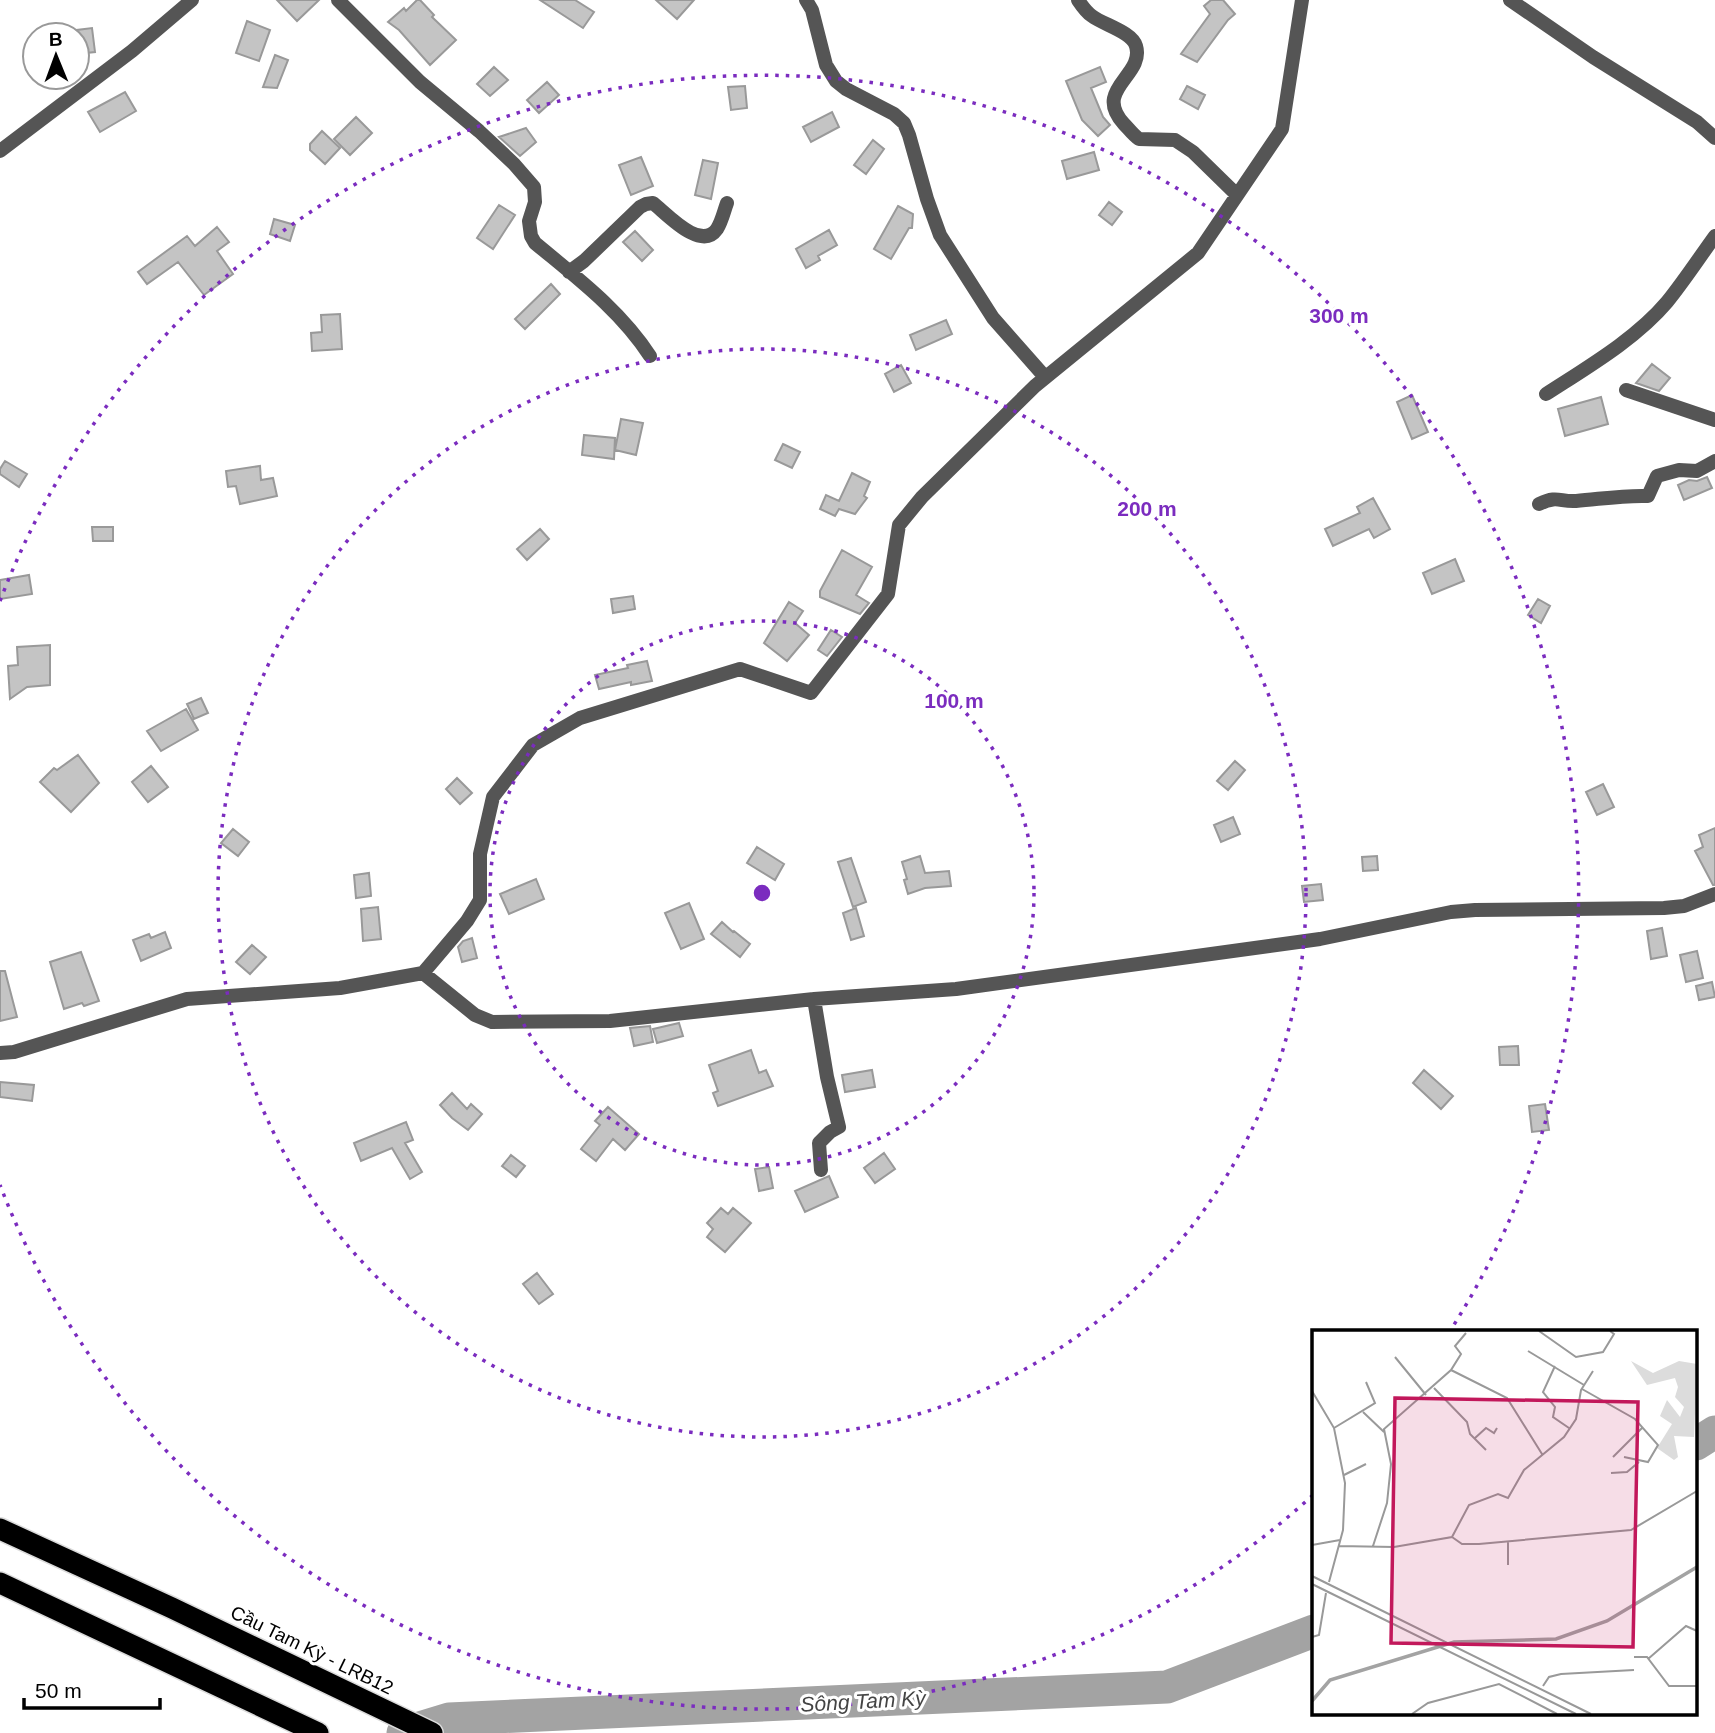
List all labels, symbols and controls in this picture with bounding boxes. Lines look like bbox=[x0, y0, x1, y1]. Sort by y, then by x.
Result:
north arrow bbox=[21, 21, 91, 91]
text: B bbox=[49, 29, 63, 50]
text: 300 m bbox=[1309, 304, 1369, 327]
text: 200 m bbox=[1117, 497, 1177, 520]
text: 100 m bbox=[924, 689, 984, 712]
centre of rings bbox=[750, 881, 774, 905]
inset map bbox=[1312, 1330, 1698, 1716]
street label: Cầu Tam Kỳ - LRB12 bbox=[227, 1602, 397, 1698]
scale bar bbox=[24, 1666, 161, 1710]
text: 50 m bbox=[35, 1679, 82, 1702]
water label: Sông Tam Kỳ bbox=[800, 1686, 928, 1716]

